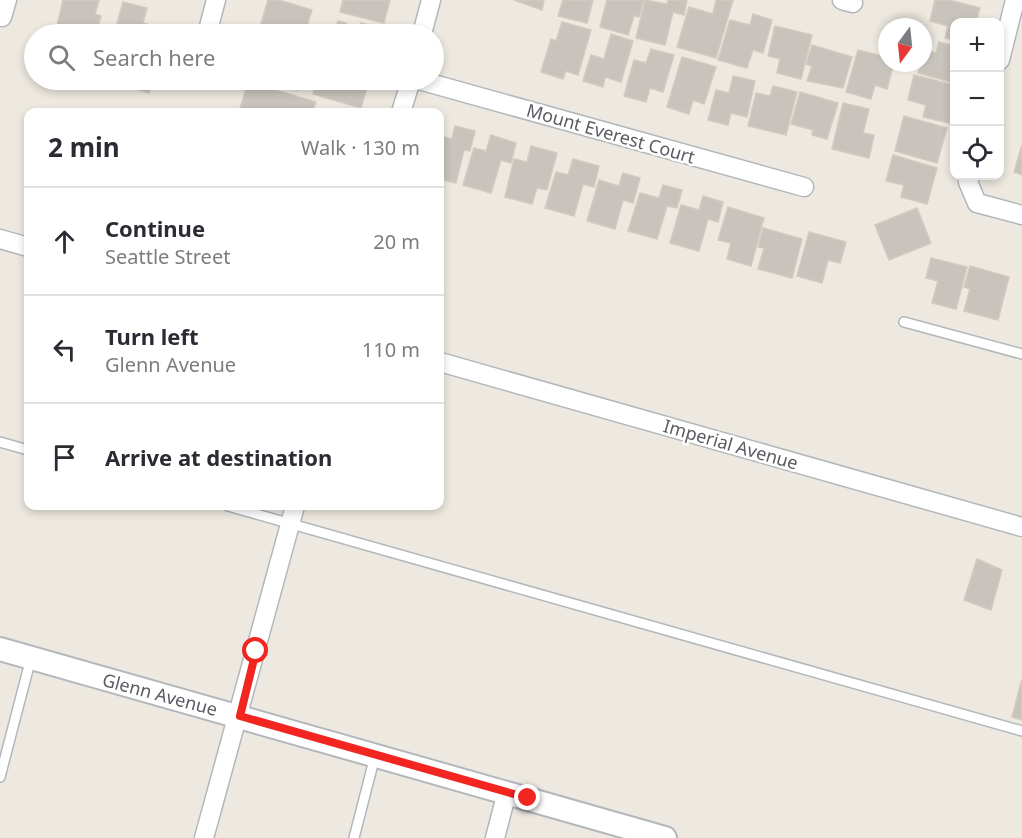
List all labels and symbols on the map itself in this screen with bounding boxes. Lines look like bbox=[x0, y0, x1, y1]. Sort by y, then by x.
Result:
north arrow bbox=[878, 18, 932, 72]
street label: Mount Everest Court bbox=[524, 97, 699, 169]
street label: Imperial Avenue bbox=[661, 413, 801, 475]
route start bbox=[242, 637, 268, 663]
street label: Glenn Avenue bbox=[100, 667, 220, 721]
route end bbox=[514, 784, 540, 810]

